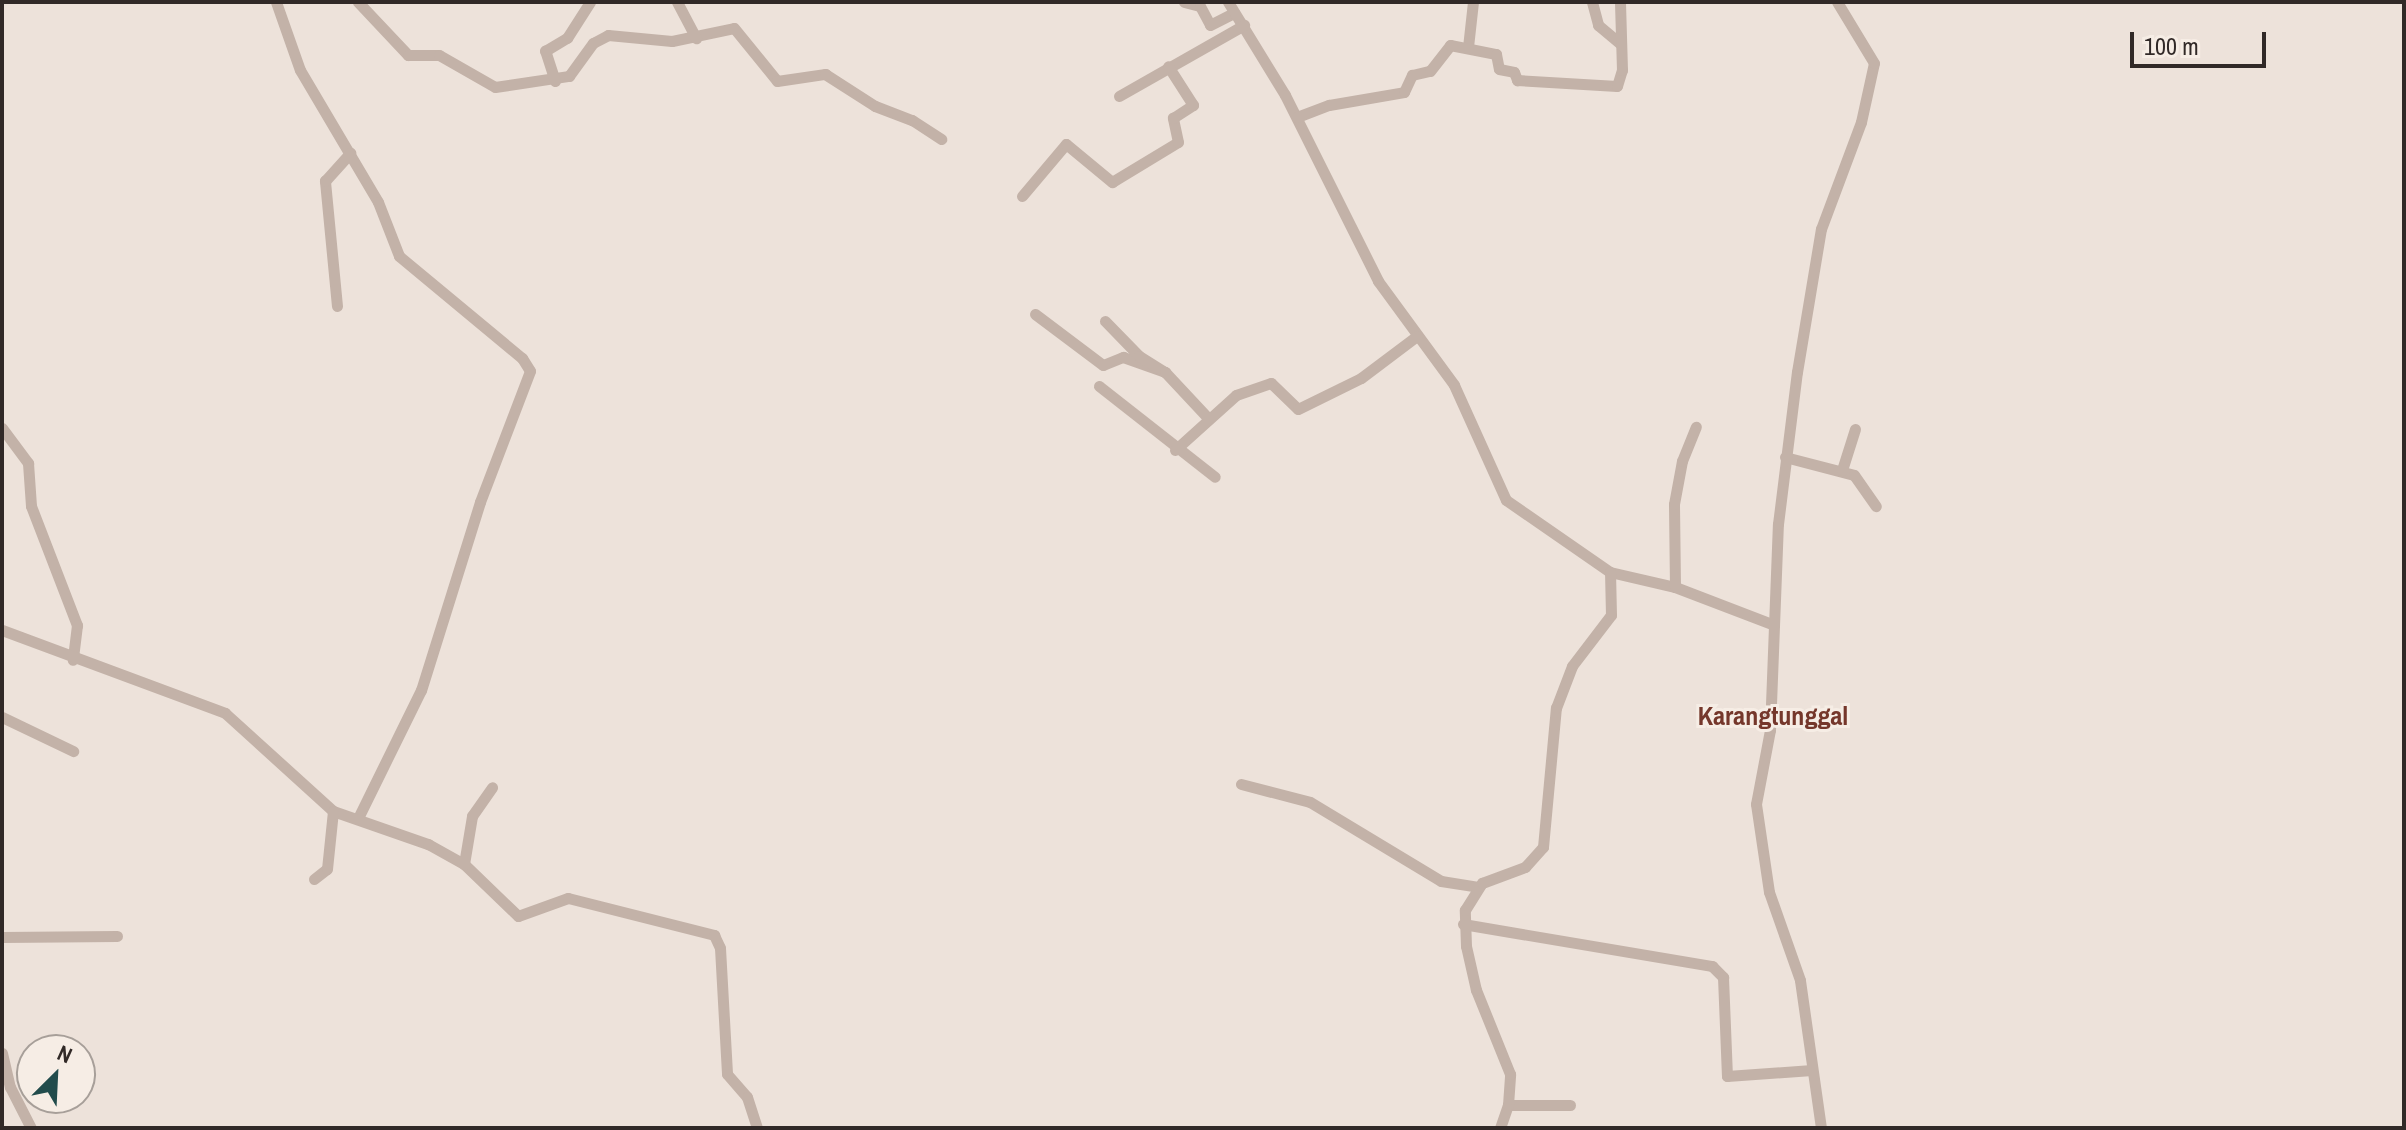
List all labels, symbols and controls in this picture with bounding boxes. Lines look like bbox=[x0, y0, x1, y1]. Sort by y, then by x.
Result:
scale bar bbox=[2134, 16, 2270, 66]
text: 100 m bbox=[2144, 30, 2199, 62]
district label: Karangtunggal bbox=[1698, 700, 1848, 732]
north arrow bbox=[16, 1034, 96, 1114]
text: N bbox=[53, 1038, 77, 1070]

